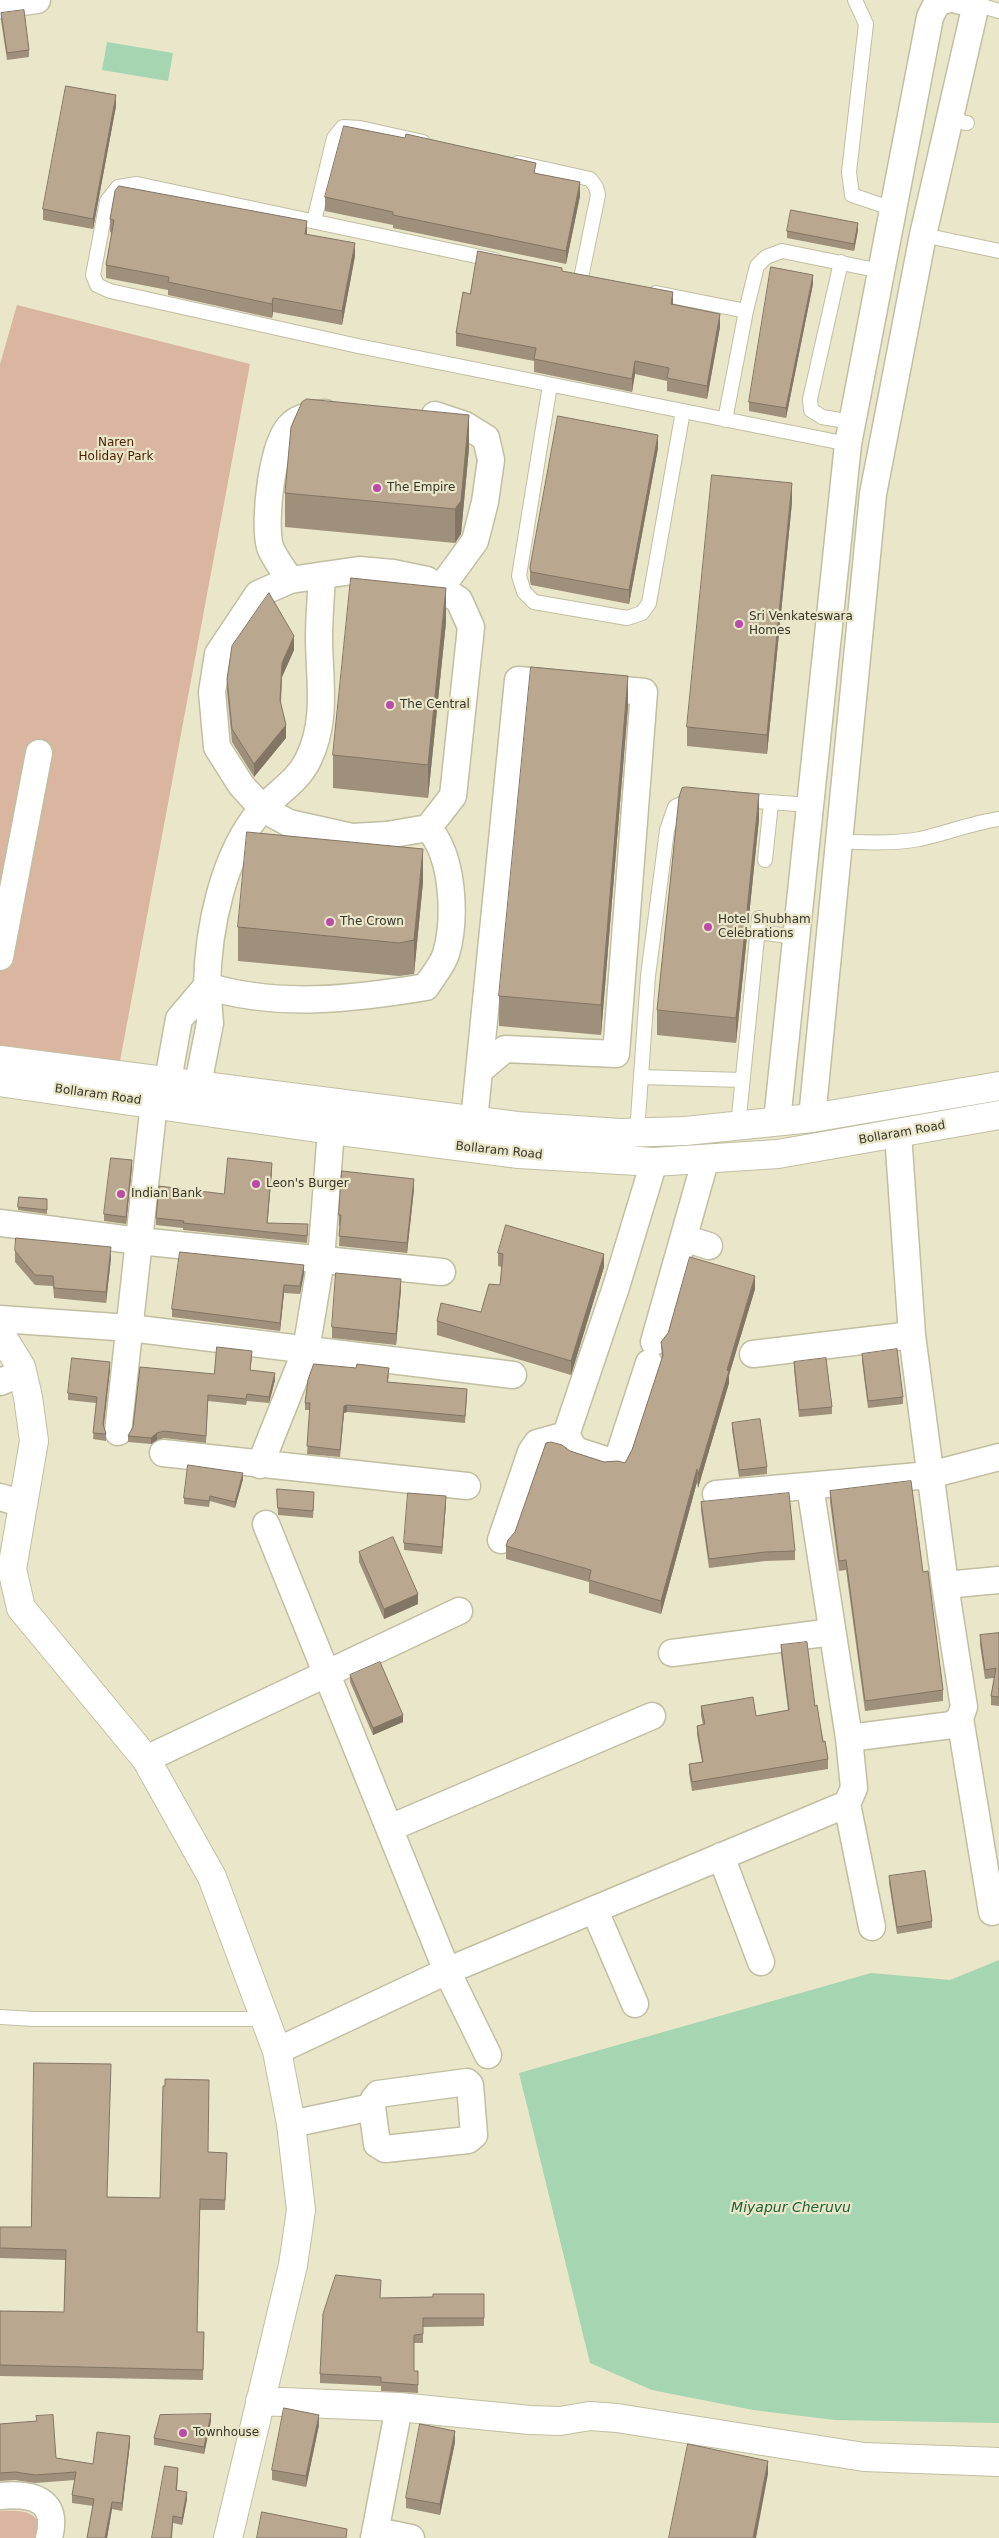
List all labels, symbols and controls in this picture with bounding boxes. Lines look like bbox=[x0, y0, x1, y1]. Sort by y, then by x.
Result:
park label: Naren Holiday Park bbox=[79, 436, 153, 464]
place label: The Empire bbox=[387, 481, 455, 495]
marker: The Empire bbox=[371, 482, 383, 494]
place label: Sri Venkateswara Homes bbox=[749, 610, 853, 638]
marker: Sri Venkateswara Homes bbox=[733, 618, 745, 630]
place label: The Central bbox=[400, 698, 470, 712]
marker: The Central bbox=[384, 699, 396, 711]
place label: Hotel Shubham Celebrations bbox=[718, 913, 811, 941]
place label: The Crown bbox=[340, 915, 404, 929]
marker: The Crown bbox=[324, 916, 336, 928]
marker: Hotel Shubham Celebrations bbox=[702, 921, 714, 933]
street label: Bollaram Road bbox=[54, 1082, 142, 1108]
street label: Bollaram Road bbox=[858, 1118, 946, 1148]
street label: Bollaram Road bbox=[455, 1139, 543, 1163]
place label: Leon's Burger bbox=[266, 1177, 349, 1191]
marker: Leon's Burger bbox=[250, 1178, 262, 1190]
place label: Indian Bank bbox=[131, 1187, 202, 1201]
marker: Indian Bank bbox=[115, 1188, 127, 1200]
water label: Miyapur Cheruvu bbox=[731, 2200, 851, 2216]
place label: Townhouse bbox=[193, 2426, 259, 2440]
marker: Townhouse bbox=[177, 2427, 189, 2439]

